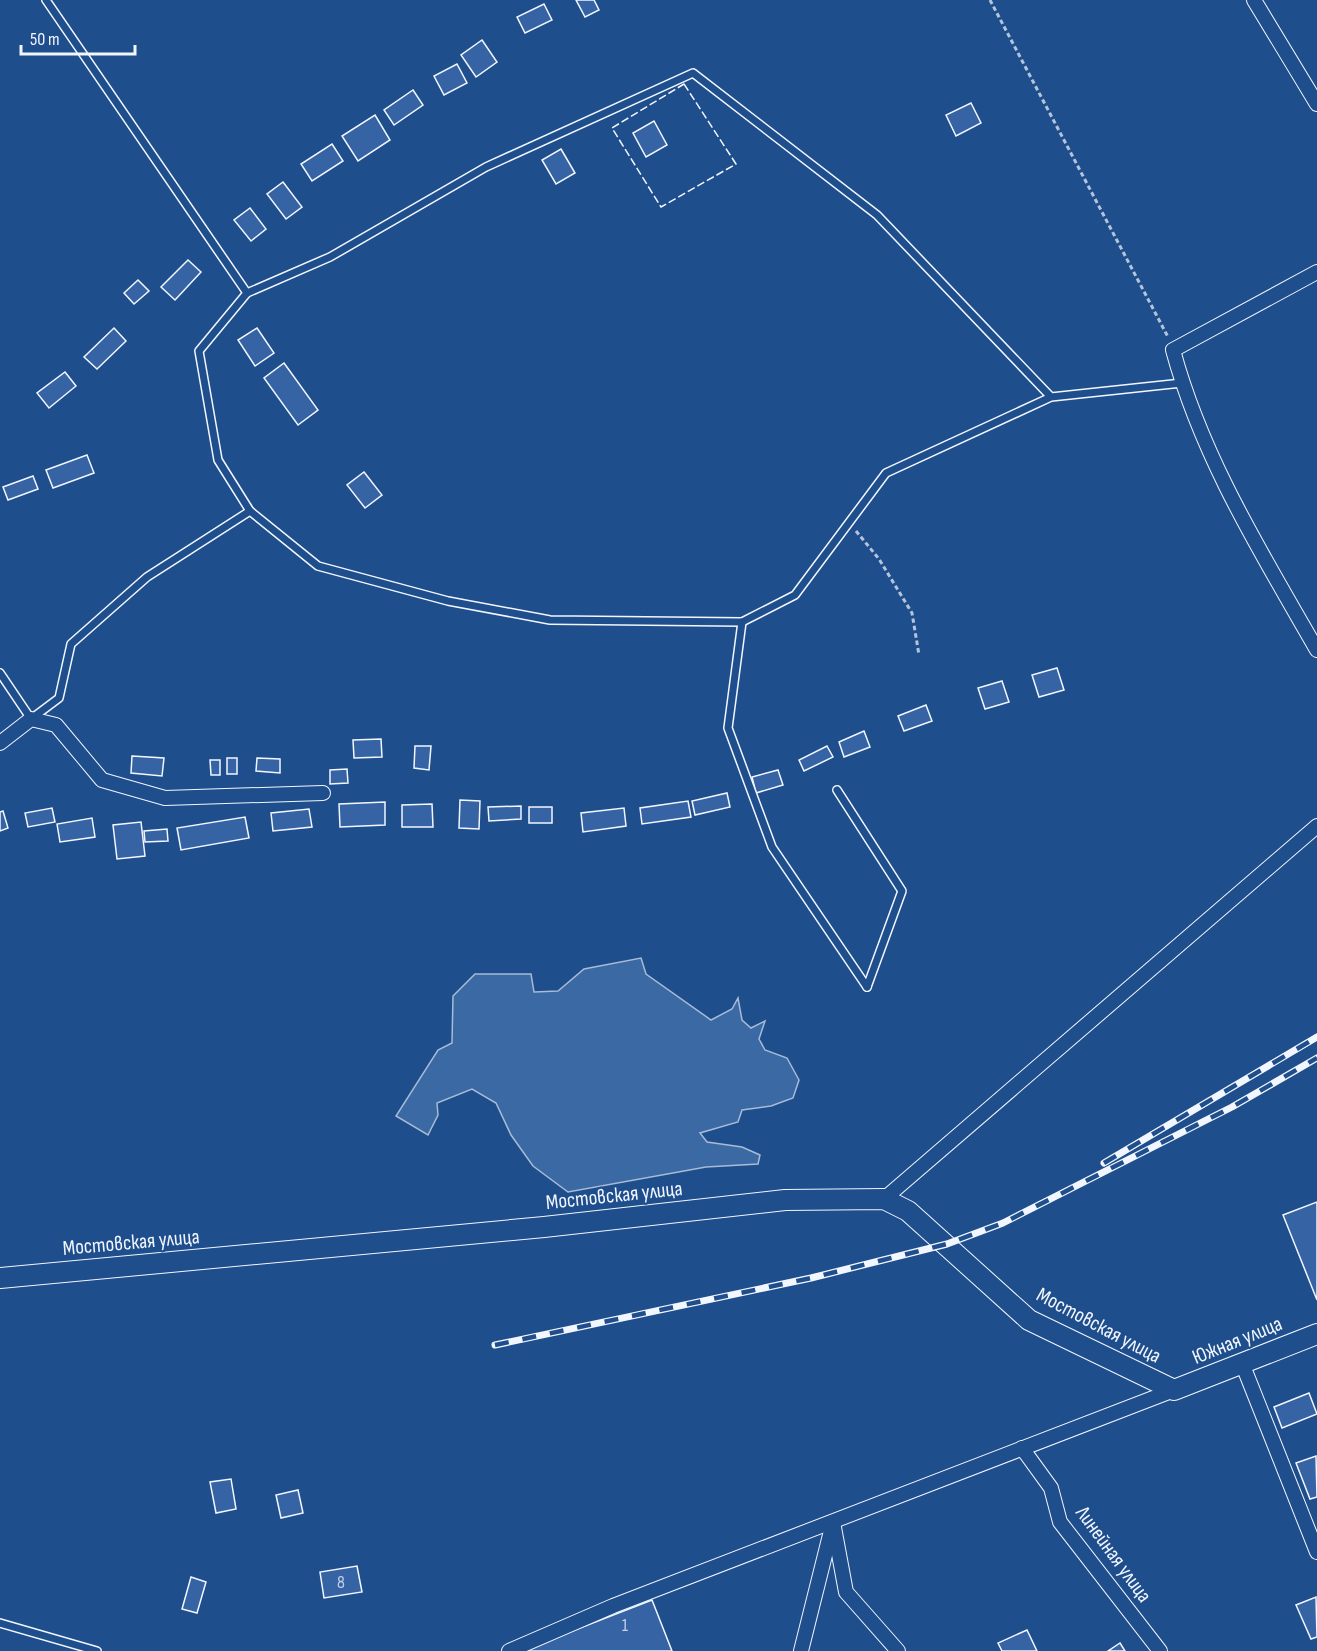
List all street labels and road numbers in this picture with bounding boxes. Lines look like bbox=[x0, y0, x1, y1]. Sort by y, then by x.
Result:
street label: Мостовская улица bbox=[544, 1176, 684, 1215]
street label: Мостовская улица bbox=[62, 1224, 200, 1261]
street label: Мостовская улица bbox=[1032, 1282, 1165, 1369]
street label: Южная улица bbox=[1189, 1311, 1286, 1370]
street label: Линейная улица bbox=[1070, 1500, 1157, 1607]

